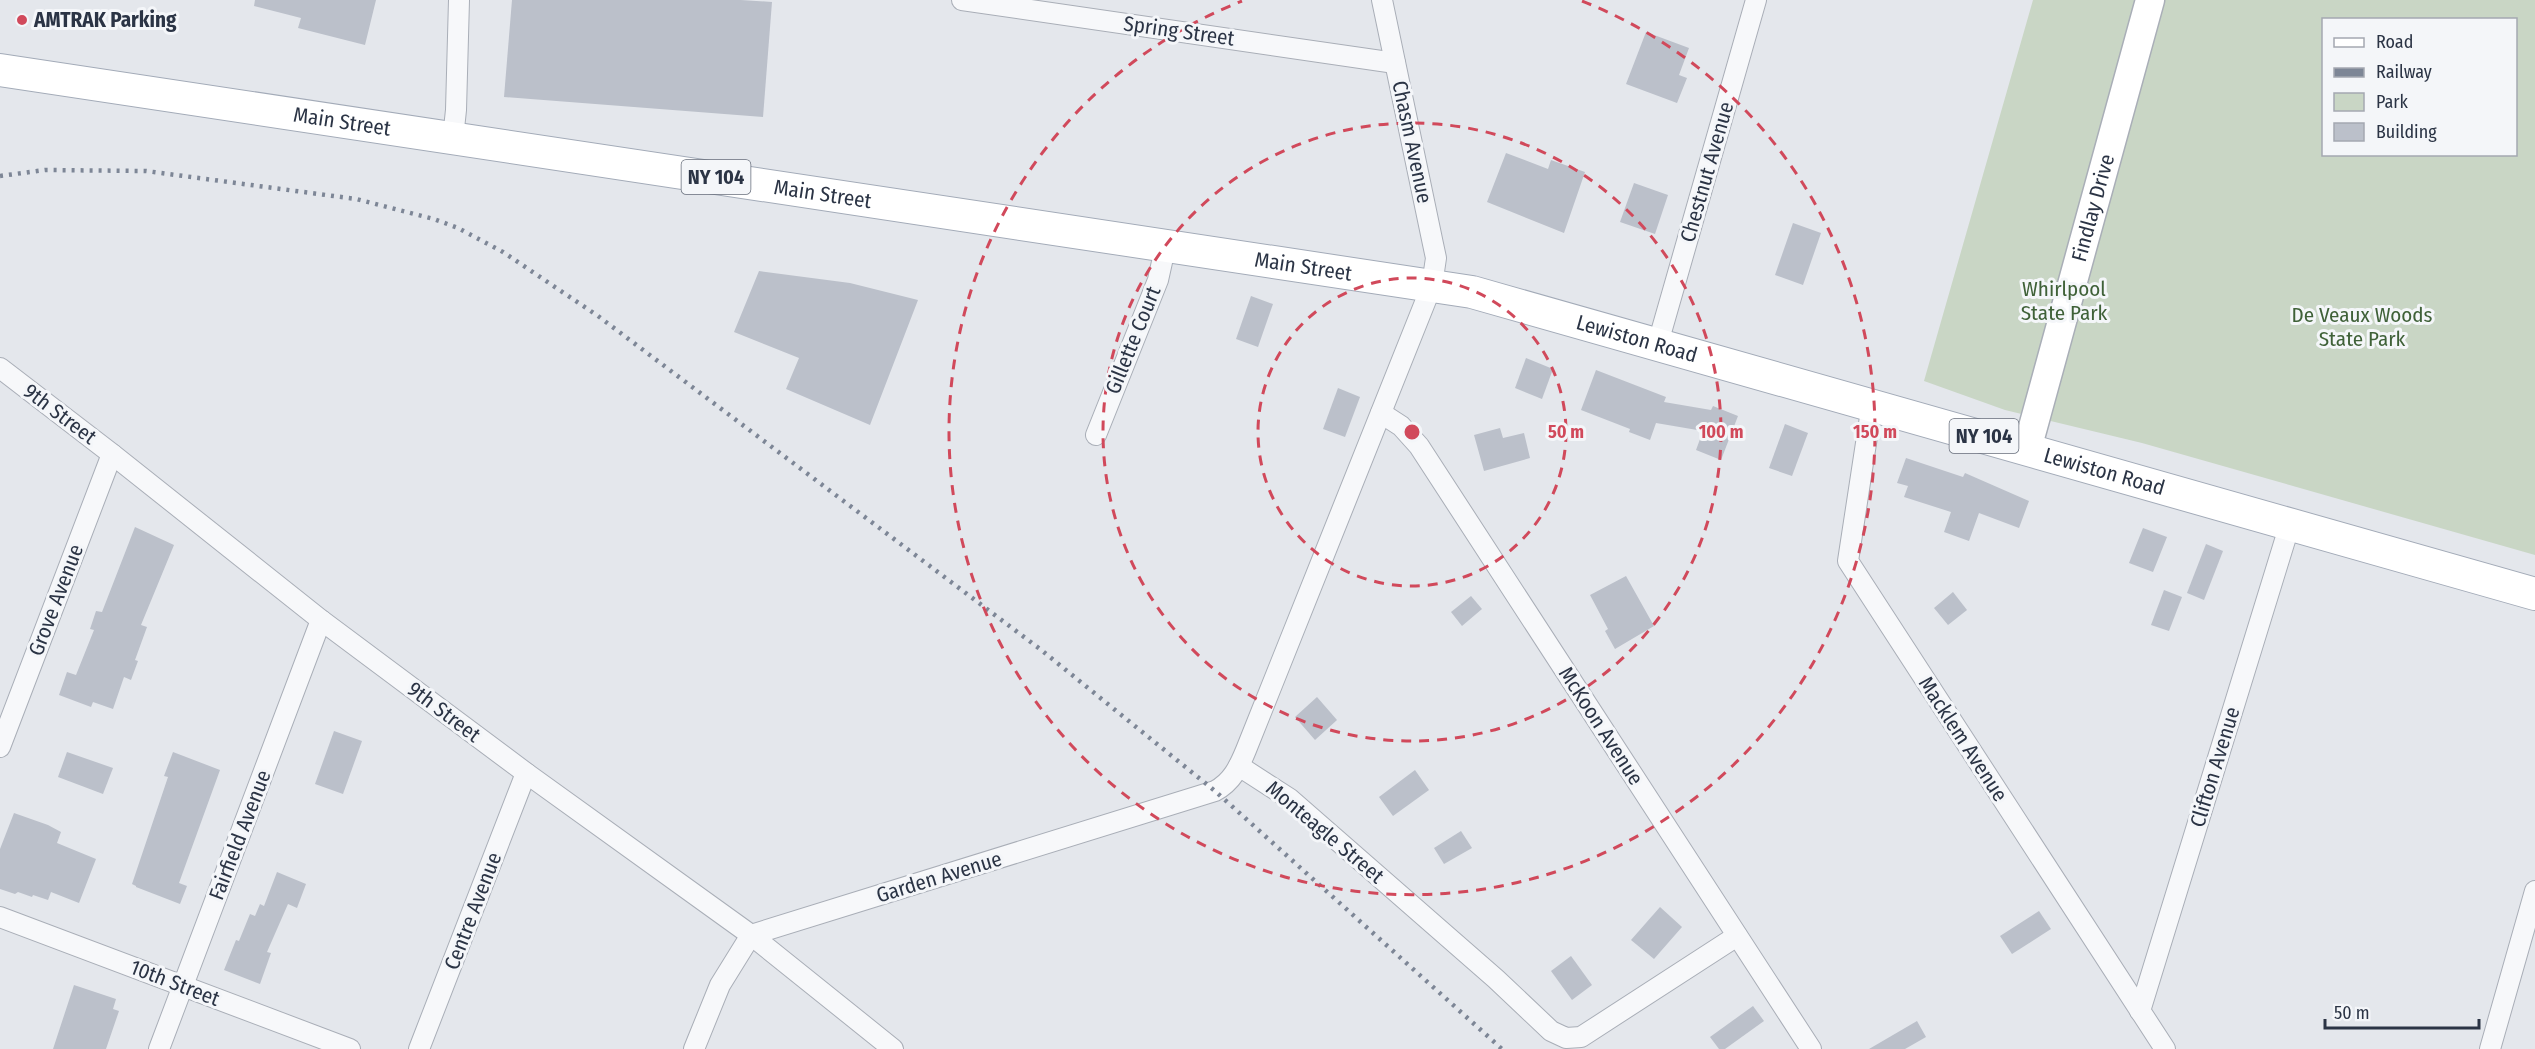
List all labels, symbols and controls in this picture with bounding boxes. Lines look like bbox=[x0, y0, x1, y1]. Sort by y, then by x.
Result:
place label: AMTRAK Parking bbox=[33, 7, 177, 33]
street label: Spring Street bbox=[1122, 10, 1236, 52]
marker: AMTRAK Parking bbox=[15, 13, 29, 27]
legend bbox=[2322, 18, 2517, 156]
text: Road bbox=[2376, 31, 2413, 53]
text: Railway bbox=[2376, 61, 2432, 83]
street label: Chasm Avenue bbox=[1386, 78, 1438, 206]
text: Park bbox=[2376, 91, 2409, 113]
street label: Chestnut Avenue bbox=[1675, 99, 1739, 245]
street label: Main Street bbox=[292, 101, 393, 142]
text: Building bbox=[2376, 121, 2437, 143]
street label: Findlay Drive bbox=[2066, 151, 2120, 265]
road number: NY 104 bbox=[682, 160, 750, 194]
street label: Main Street bbox=[772, 174, 873, 214]
street label: Main Street bbox=[1253, 246, 1354, 287]
park label: Whirlpool State Park bbox=[2021, 276, 2107, 326]
street label: Gillette Court bbox=[1100, 282, 1166, 398]
park label: De Veaux Woods State Park bbox=[2291, 302, 2433, 352]
street label: Lewiston Road bbox=[1573, 309, 1700, 368]
street label: 9th Street bbox=[18, 378, 102, 450]
road number: NY 104 bbox=[1950, 419, 2018, 453]
text: 50 m bbox=[1548, 421, 1584, 443]
text: 100 m bbox=[1699, 421, 1743, 443]
text: 150 m bbox=[1853, 421, 1897, 443]
centre of rings bbox=[1402, 422, 1422, 442]
street label: Lewiston Road bbox=[2041, 442, 2168, 501]
street label: Grove Avenue bbox=[23, 541, 89, 659]
street label: McKoon Avenue bbox=[1553, 662, 1649, 790]
street label: Macklem Avenue bbox=[1913, 672, 2013, 806]
street label: 9th Street bbox=[402, 676, 486, 748]
street label: Clifton Avenue bbox=[2184, 704, 2246, 830]
street label: Fairfield Avenue bbox=[203, 766, 277, 904]
street label: Monteagle Street bbox=[1261, 775, 1389, 889]
street label: Garden Avenue bbox=[873, 846, 1005, 908]
street label: Centre Avenue bbox=[439, 849, 507, 973]
street label: 10th Street bbox=[127, 954, 223, 1012]
scale bar bbox=[2325, 992, 2480, 1030]
text: 50 m bbox=[2334, 1002, 2370, 1024]

